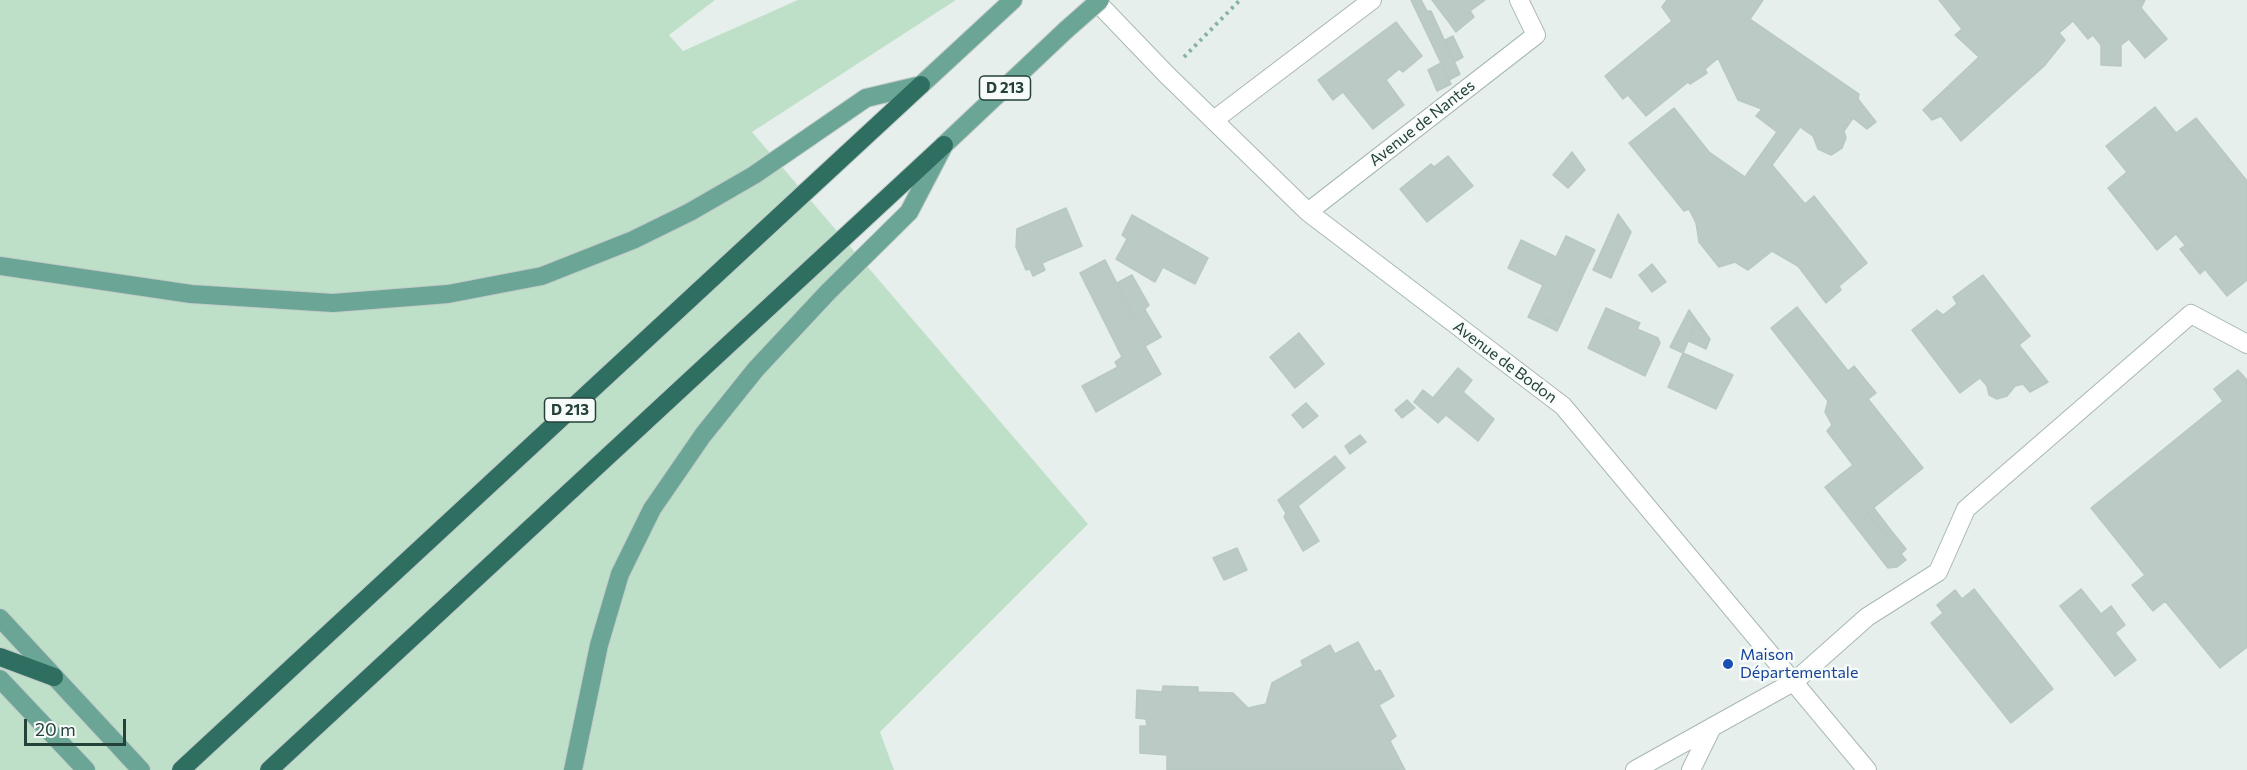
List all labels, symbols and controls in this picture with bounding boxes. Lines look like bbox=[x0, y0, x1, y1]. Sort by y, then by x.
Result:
road number: D 213 bbox=[980, 76, 1030, 100]
street label: Avenue de Nantes bbox=[1365, 76, 1479, 170]
street label: Avenue de Bodon bbox=[1449, 317, 1561, 407]
road number: D 213 bbox=[544, 398, 596, 422]
place label: Maison Départementale bbox=[1740, 645, 1858, 683]
marker: Maison Départementale bbox=[1721, 657, 1735, 671]
scale bar bbox=[27, 707, 129, 745]
text: 20 m bbox=[35, 718, 76, 740]

